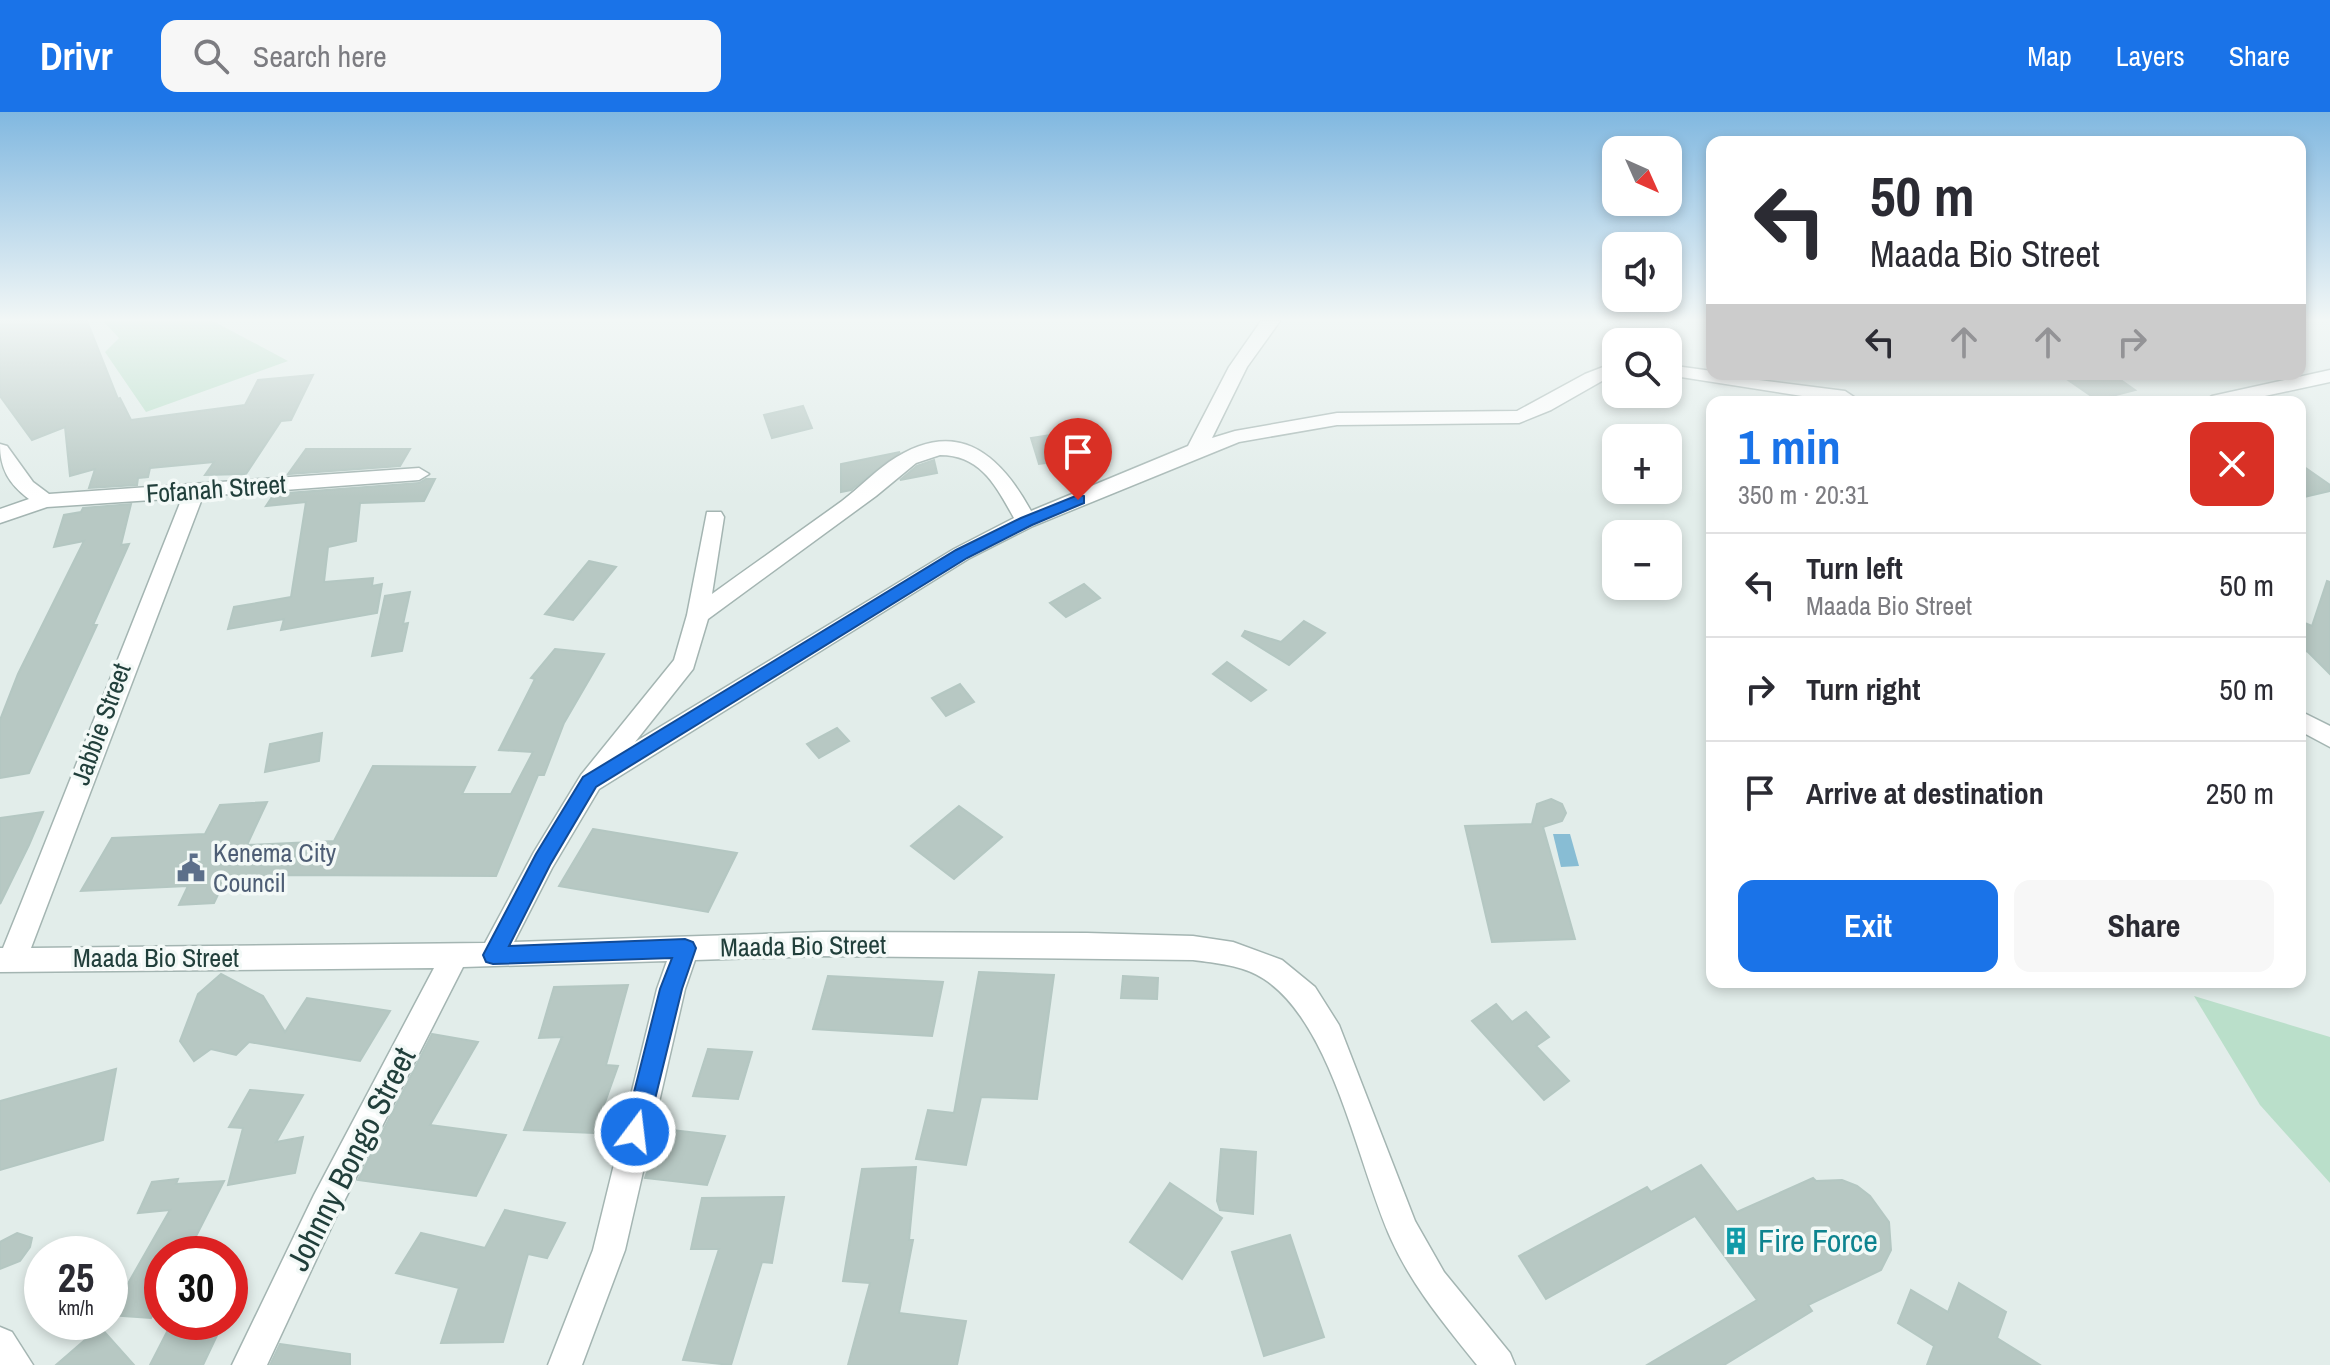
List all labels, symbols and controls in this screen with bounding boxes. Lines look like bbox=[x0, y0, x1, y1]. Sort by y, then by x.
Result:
search box bbox=[161, 20, 721, 92]
text: Drivr bbox=[40, 31, 113, 82]
icon: search bbox=[189, 34, 233, 78]
text: Search here bbox=[253, 36, 387, 76]
text: Map bbox=[2027, 37, 2072, 75]
text: Layers bbox=[2116, 37, 2185, 75]
text: Share bbox=[2229, 37, 2290, 75]
north arrow bbox=[1602, 136, 1682, 216]
map controls bbox=[1602, 136, 1682, 600]
text: 50 m bbox=[1870, 158, 1975, 233]
icon: left bbox=[1738, 168, 1842, 272]
text: Maada Bio Street bbox=[1870, 230, 2100, 278]
button: sound bbox=[1602, 232, 1682, 312]
icon: left bbox=[1858, 320, 1902, 364]
icon: ahead bbox=[1942, 320, 1986, 364]
icon: ahead bbox=[2026, 320, 2070, 364]
icon: right bbox=[2110, 320, 2154, 364]
button: search bbox=[1602, 328, 1682, 408]
text: 1 min bbox=[1738, 414, 1841, 479]
pin bbox=[1044, 418, 1112, 500]
button: close bbox=[2190, 422, 2274, 506]
button: + bbox=[1602, 424, 1682, 504]
icon: arrive bbox=[1056, 430, 1100, 474]
street label: Fofanah Street bbox=[145, 466, 287, 511]
text: 350 m · 20:31 bbox=[1738, 477, 1868, 512]
button: − bbox=[1602, 520, 1682, 600]
text: Turn left bbox=[1806, 548, 1903, 588]
icon: left bbox=[1738, 563, 1782, 607]
text: 50 m bbox=[2219, 565, 2274, 605]
text: Maada Bio Street bbox=[1806, 588, 1972, 623]
street label: Jabbie Street bbox=[62, 658, 139, 789]
icon: right bbox=[1738, 667, 1782, 711]
text: Turn right bbox=[1806, 669, 1920, 709]
text: 50 m bbox=[2219, 669, 2274, 709]
icon: arrive bbox=[1738, 771, 1782, 815]
text: Arrive at destination bbox=[1806, 773, 2044, 813]
text: 250 m bbox=[2206, 773, 2274, 813]
place label: Kenema City Council bbox=[213, 835, 337, 900]
public building icon: Kenema City Council bbox=[176, 853, 206, 883]
button: Exit bbox=[1738, 880, 1998, 972]
button: Share bbox=[2014, 880, 2274, 972]
street label: Maada Bio Street bbox=[720, 927, 886, 964]
street label: Maada Bio Street bbox=[73, 940, 239, 975]
street label: Johnny Bongo Street bbox=[276, 1040, 425, 1278]
position arrow bbox=[593, 1090, 677, 1174]
place label: Fire Force bbox=[1758, 1219, 1878, 1262]
building icon: Fire Force bbox=[1721, 1226, 1751, 1256]
speed limit sign: 30 bbox=[144, 1236, 248, 1340]
text: 25 bbox=[58, 1251, 94, 1304]
text: km/h bbox=[58, 1294, 94, 1321]

